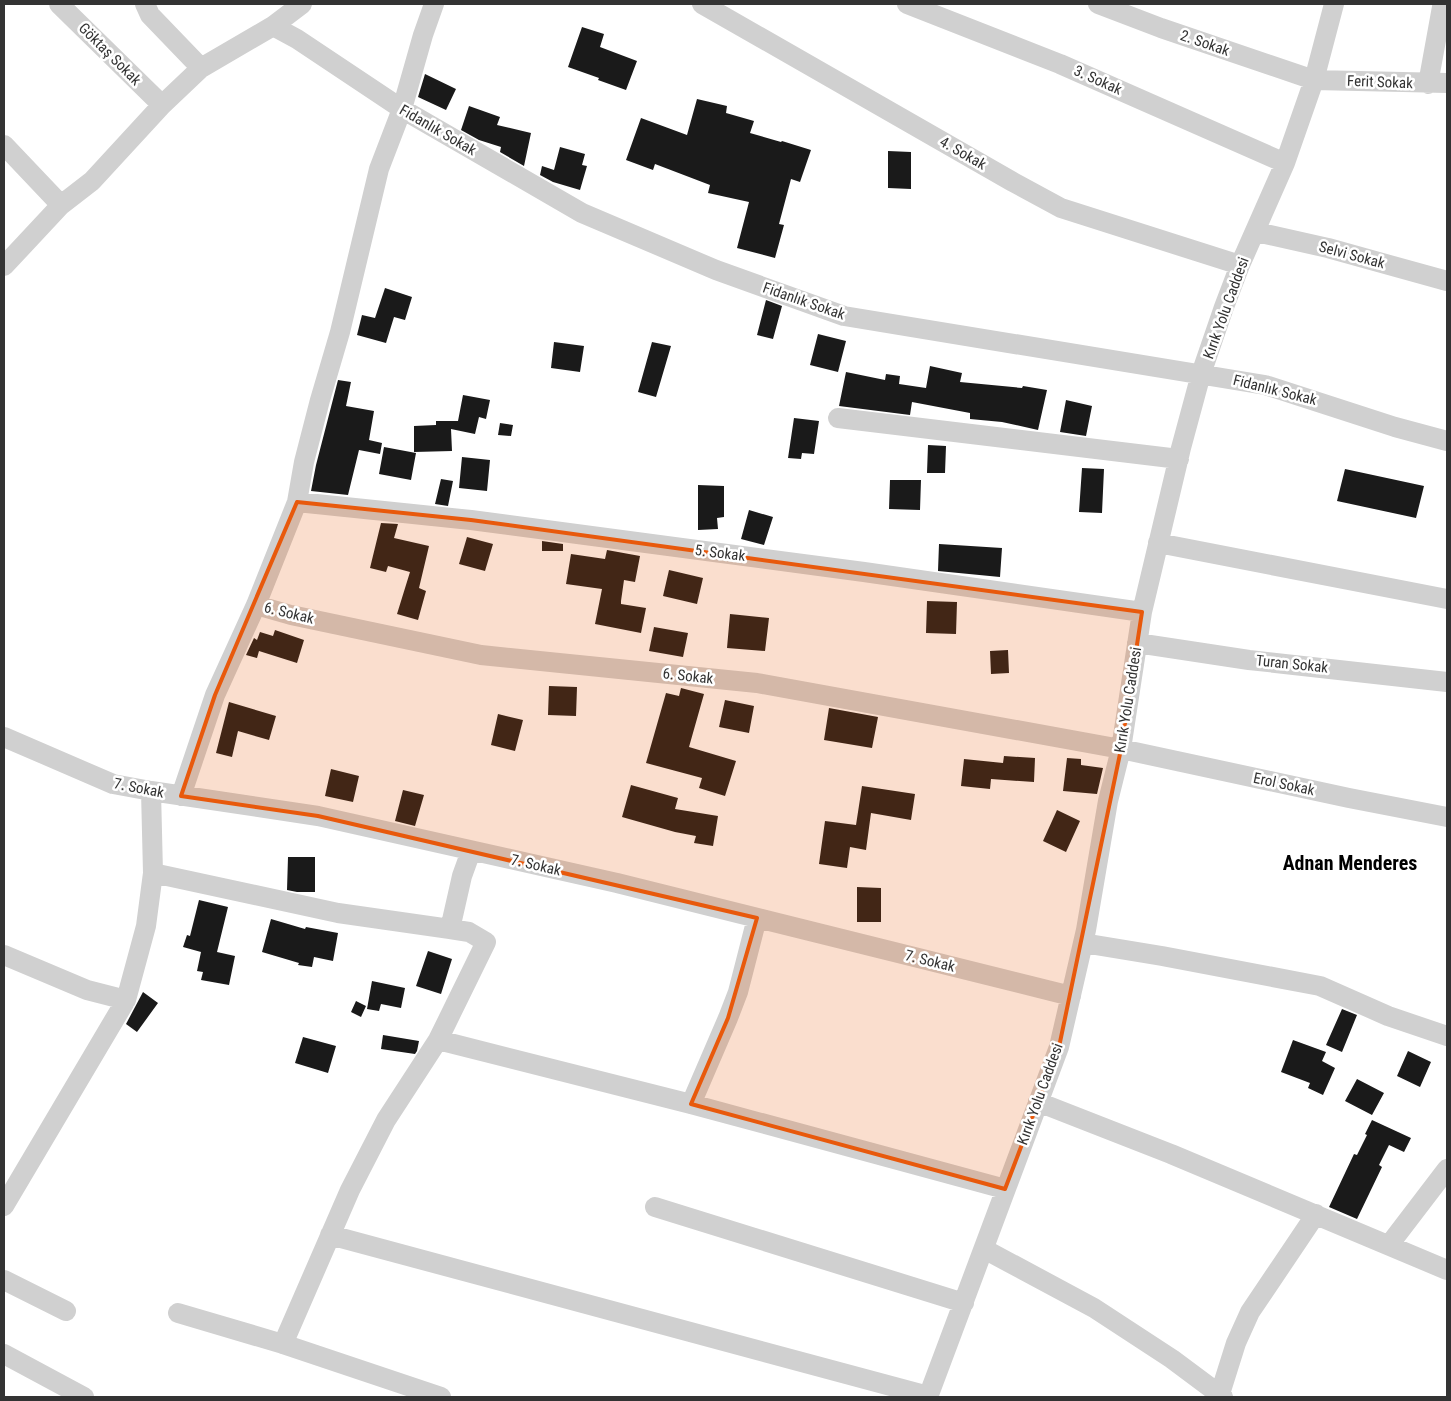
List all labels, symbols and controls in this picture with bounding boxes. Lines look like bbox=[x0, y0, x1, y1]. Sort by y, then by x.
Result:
street label: Göktaş Sokak bbox=[75, 19, 145, 89]
street label: 2. Sokak bbox=[1178, 26, 1232, 60]
street label: 3. Sokak bbox=[1071, 61, 1125, 99]
street label: Ferit Sokak bbox=[1347, 72, 1414, 92]
street label: Fidanlık Sokak bbox=[396, 101, 480, 159]
street label: 4. Sokak bbox=[936, 132, 990, 174]
street label: Selvi Sokak bbox=[1317, 238, 1387, 272]
street label: Kırık Yolu Caddesi bbox=[1199, 255, 1253, 361]
street label: Fidanlık Sokak bbox=[761, 279, 848, 324]
street label: Fidanlık Sokak bbox=[1231, 371, 1319, 409]
street label: 5. Sokak bbox=[694, 541, 747, 565]
street label: 6. Sokak bbox=[262, 598, 316, 628]
street label: Kırık Yolu Caddesi bbox=[1111, 646, 1145, 754]
street label: Turan Sokak bbox=[1255, 651, 1329, 677]
street label: 6. Sokak bbox=[662, 664, 714, 688]
street label: Erol Sokak bbox=[1252, 769, 1317, 799]
street label: 7. Sokak bbox=[112, 774, 166, 802]
street label: 7. Sokak bbox=[509, 851, 563, 880]
district label: Adnan Menderes bbox=[1283, 851, 1417, 875]
street label: 7. Sokak bbox=[903, 946, 957, 976]
street label: Kırık Yolu Caddesi bbox=[1013, 1041, 1067, 1147]

